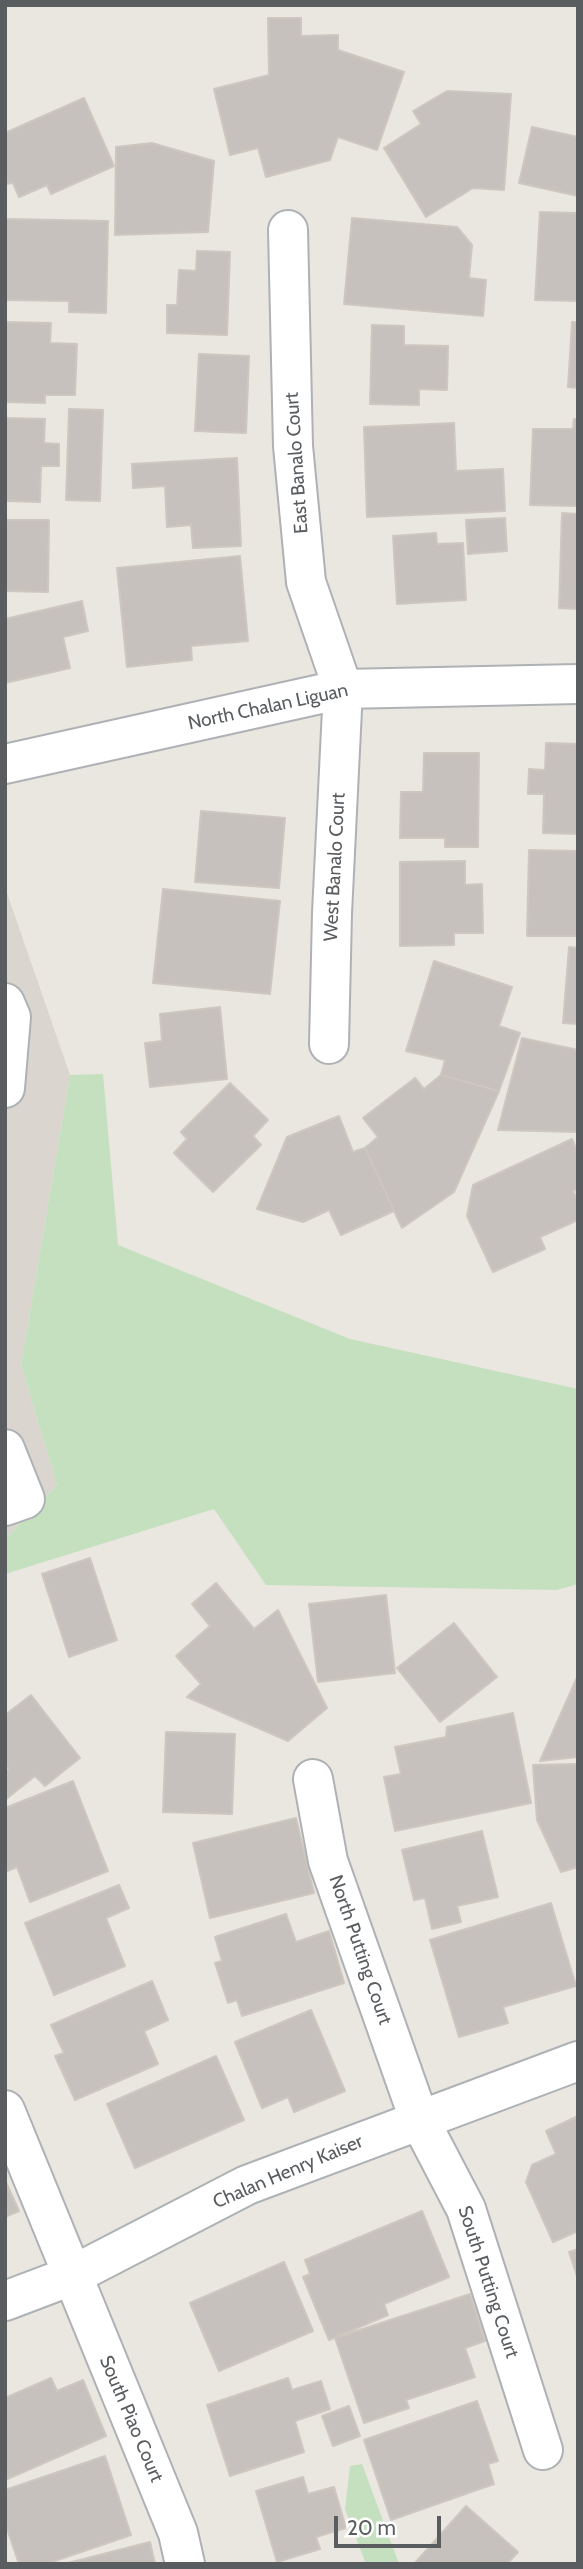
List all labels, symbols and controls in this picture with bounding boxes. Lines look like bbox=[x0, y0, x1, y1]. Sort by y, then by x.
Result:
street label: East Banalo Court bbox=[281, 391, 313, 535]
street label: North Chalan Liguan bbox=[186, 679, 350, 735]
street label: West Banalo Court bbox=[320, 792, 350, 942]
street label: North Putting Court bbox=[324, 1872, 396, 2028]
street label: Chalan Henry Kaiser bbox=[210, 2130, 366, 2214]
street label: South Putting Court bbox=[453, 2203, 523, 2361]
street label: South Piao Court bbox=[94, 2352, 168, 2486]
scale bar bbox=[338, 2502, 445, 2546]
text: 20 m bbox=[347, 2515, 396, 2540]

